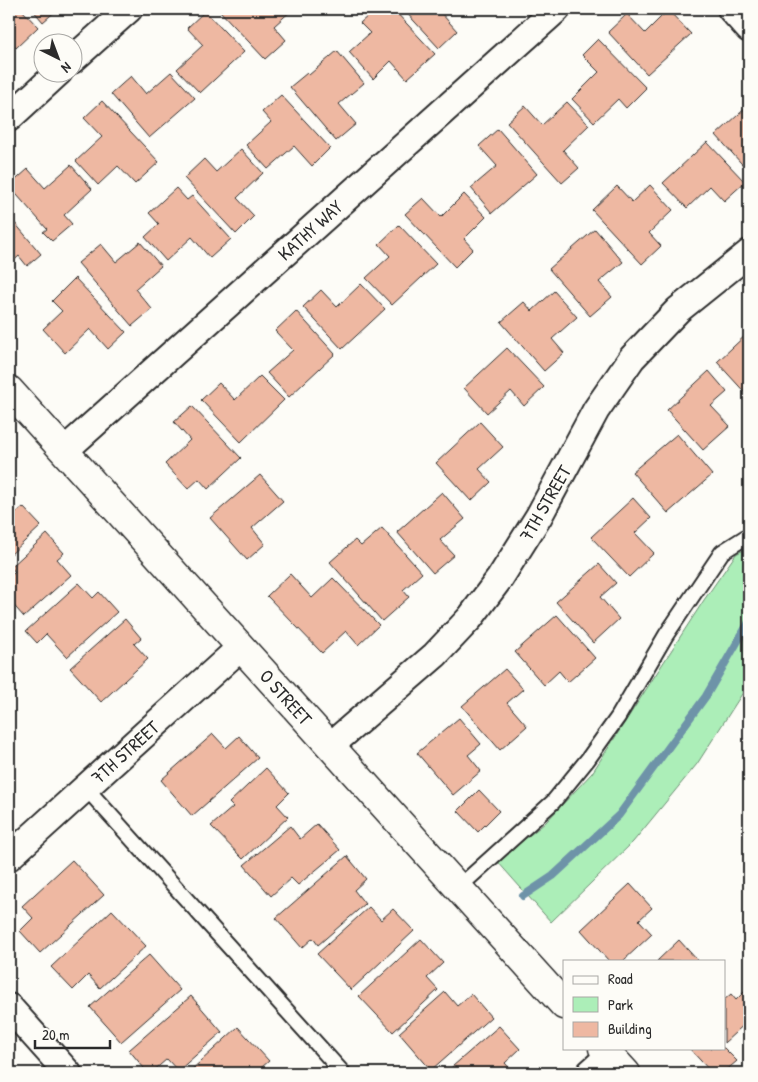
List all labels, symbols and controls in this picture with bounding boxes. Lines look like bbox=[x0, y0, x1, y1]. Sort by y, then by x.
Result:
north arrow bbox=[32, 32, 82, 82]
text: N bbox=[58, 58, 76, 78]
street label: KATHY WAY bbox=[272, 193, 349, 266]
street label: 7TH STREET bbox=[513, 459, 578, 546]
street label: O STREET bbox=[254, 663, 319, 731]
street label: 7TH STREET bbox=[85, 714, 166, 790]
legend bbox=[563, 960, 726, 1050]
text: Road bbox=[608, 968, 633, 989]
text: Park bbox=[608, 994, 633, 1015]
scale bar bbox=[35, 1017, 110, 1049]
text: Building bbox=[608, 1018, 652, 1039]
text: 20 m bbox=[42, 1024, 69, 1045]

